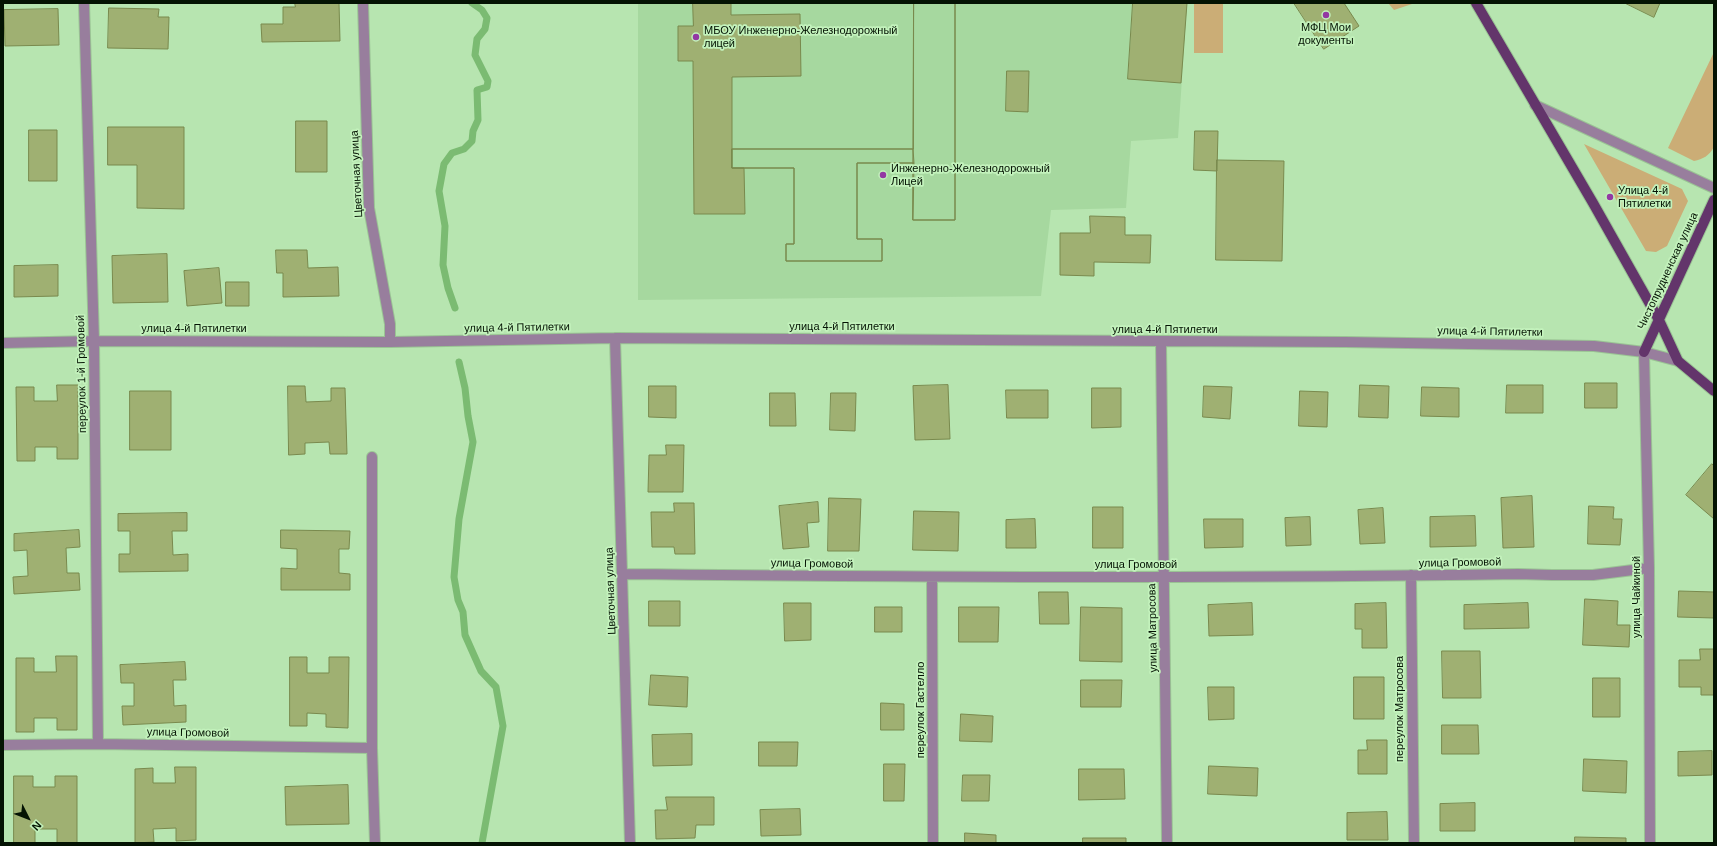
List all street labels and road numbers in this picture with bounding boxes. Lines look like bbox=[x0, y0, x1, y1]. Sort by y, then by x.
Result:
street label: Цветочная улица bbox=[348, 130, 366, 218]
street label: Чистопрудненская улица bbox=[1635, 210, 1701, 332]
street label: переулок 1-й Громовой bbox=[74, 315, 90, 433]
street label: улица 4-й Пятилетки bbox=[464, 320, 570, 336]
street label: улица 4-й Пятилетки bbox=[789, 320, 895, 334]
street label: улица 4-й Пятилетки bbox=[141, 322, 247, 336]
street label: улица 4-й Пятилетки bbox=[1112, 323, 1218, 337]
street label: улица 4-й Пятилетки bbox=[1437, 324, 1543, 340]
street label: Цветочная улица bbox=[603, 547, 619, 635]
street label: улица Громовой bbox=[1419, 556, 1501, 570]
street label: улица Чайкиной bbox=[1630, 556, 1644, 638]
street label: улица Громовой bbox=[771, 557, 853, 571]
street label: улица Громовой bbox=[1095, 558, 1177, 572]
street label: улица Матросова bbox=[1146, 583, 1160, 673]
street label: переулок Матросова bbox=[1393, 656, 1407, 762]
street label: переулок Гастелло bbox=[914, 662, 928, 758]
street label: улица Громовой bbox=[147, 726, 229, 740]

